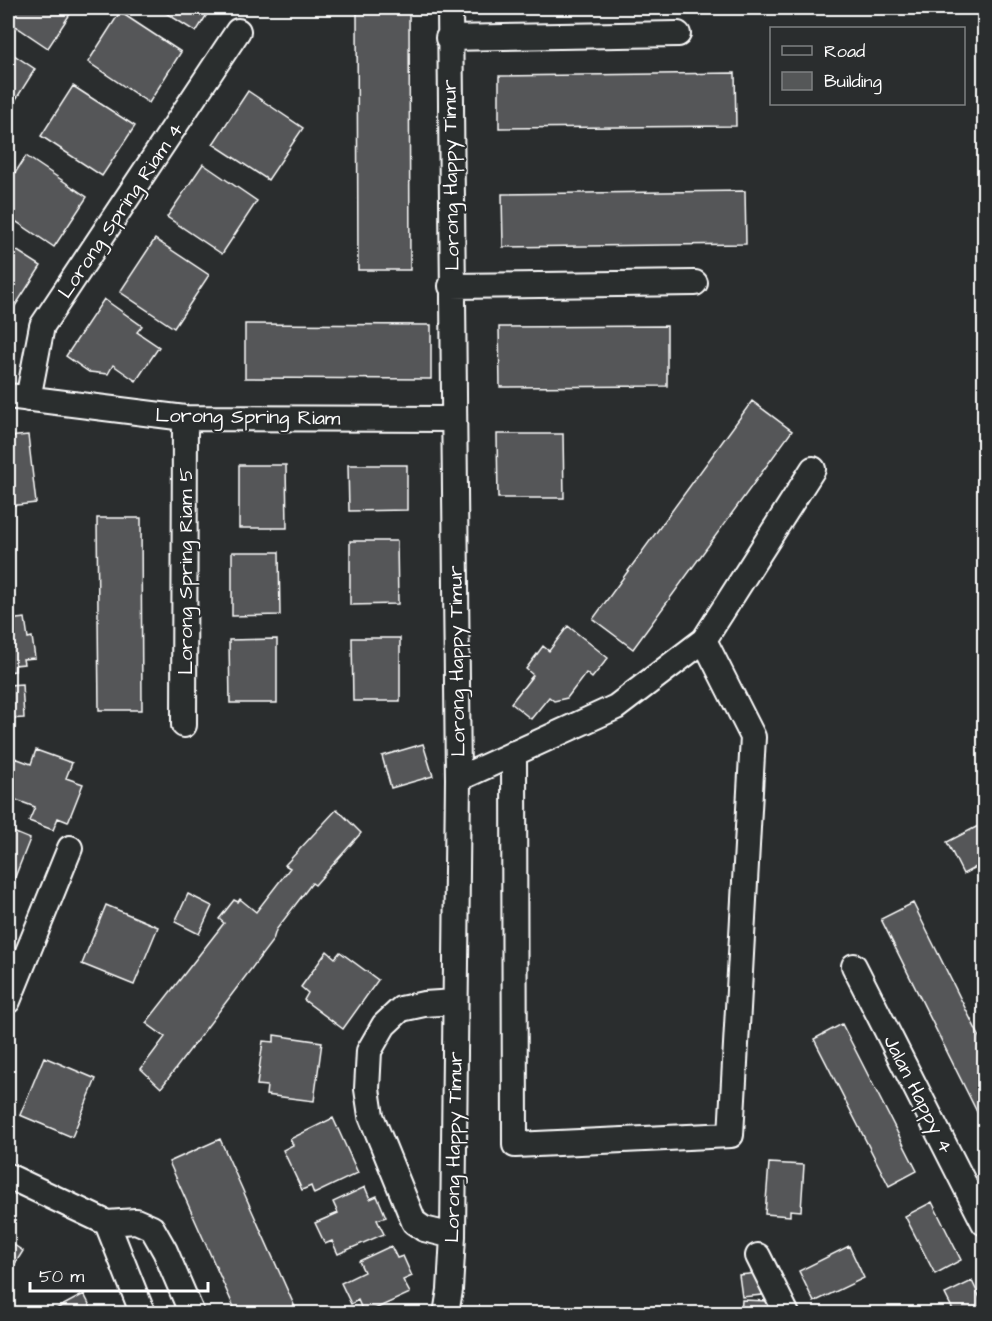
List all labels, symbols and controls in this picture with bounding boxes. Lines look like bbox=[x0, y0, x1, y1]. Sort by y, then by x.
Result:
legend bbox=[770, 27, 965, 105]
text: Road bbox=[824, 39, 865, 64]
text: Building bbox=[824, 69, 882, 95]
street label: Lorong Happy Timur bbox=[435, 79, 468, 271]
street label: Lorong Spring Riam 4 bbox=[51, 117, 191, 305]
street label: Lorong Spring Riam bbox=[155, 401, 341, 434]
street label: Lorong Spring Riam 5 bbox=[172, 467, 201, 675]
street label: Lorong Happy Timur bbox=[441, 565, 474, 757]
street label: Jalan Happy 4 bbox=[875, 1031, 960, 1159]
street label: Lorong Happy Timur bbox=[438, 1051, 471, 1243]
scale bar bbox=[30, 1255, 208, 1293]
text: 50 m bbox=[39, 1264, 84, 1289]

